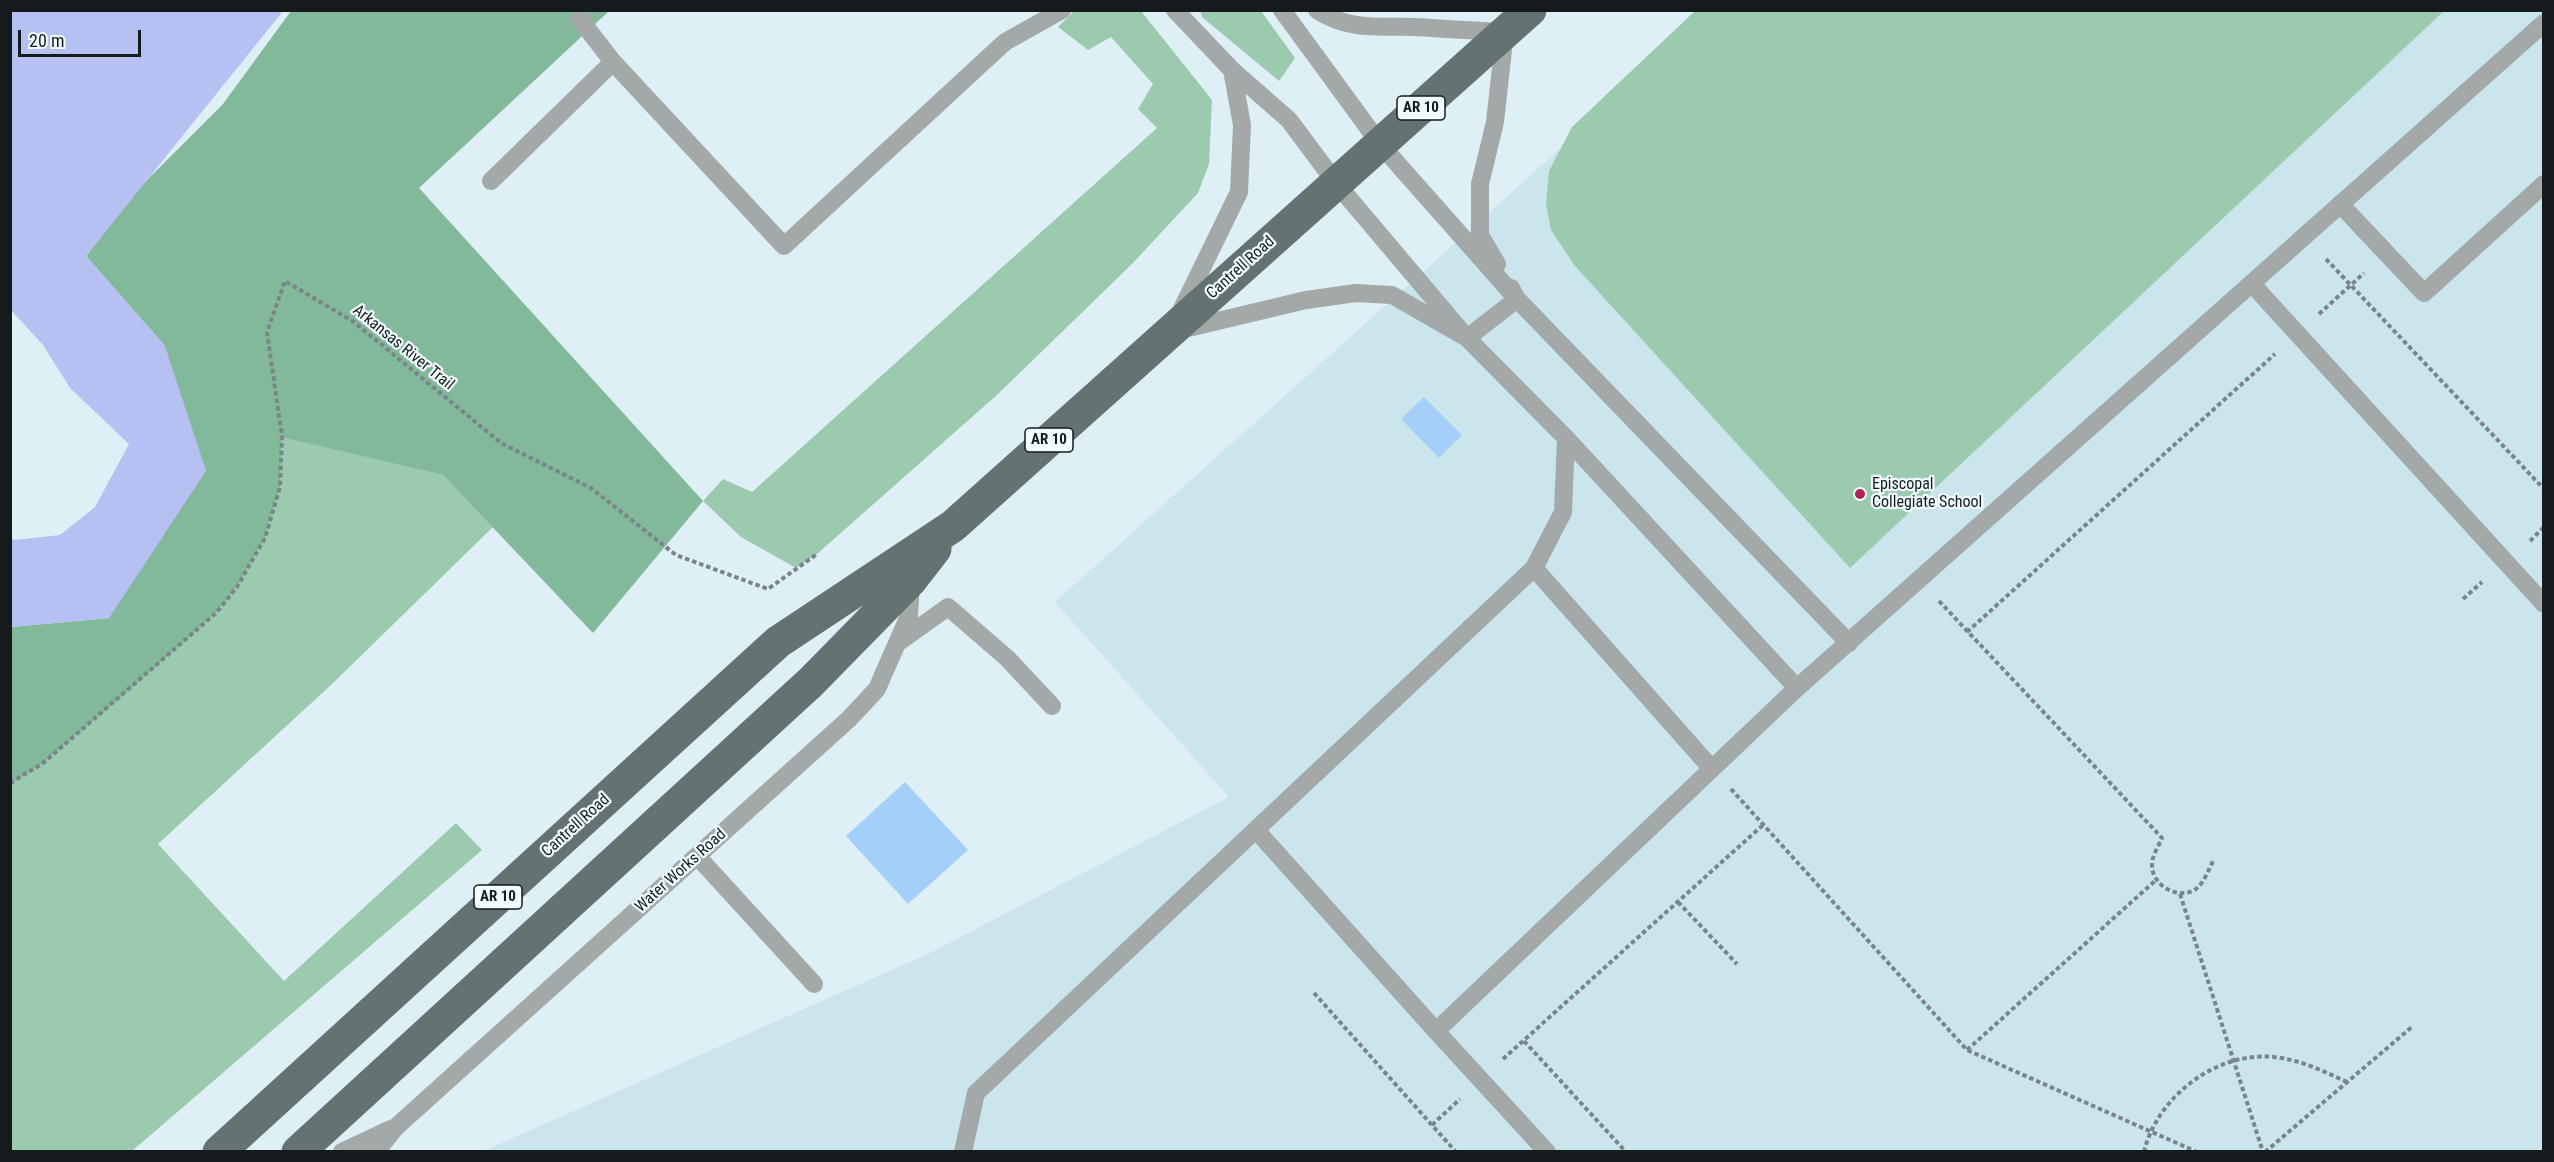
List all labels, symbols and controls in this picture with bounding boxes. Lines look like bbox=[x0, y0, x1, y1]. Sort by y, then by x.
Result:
scale bar bbox=[21, 18, 144, 56]
text: 20 m bbox=[29, 30, 64, 51]
road number: AR 10 bbox=[1397, 96, 1445, 120]
street label: Cantrell Road bbox=[1203, 233, 1279, 303]
street label: Arkansas River Trail bbox=[348, 301, 458, 395]
road number: AR 10 bbox=[1025, 428, 1073, 452]
place label: Episcopal Collegiate School bbox=[1872, 475, 1982, 513]
marker: Episcopal Collegiate School bbox=[1853, 487, 1867, 501]
street label: Cantrell Road bbox=[538, 791, 614, 861]
street label: Water Works Road bbox=[632, 825, 730, 917]
road number: AR 10 bbox=[474, 885, 522, 909]

